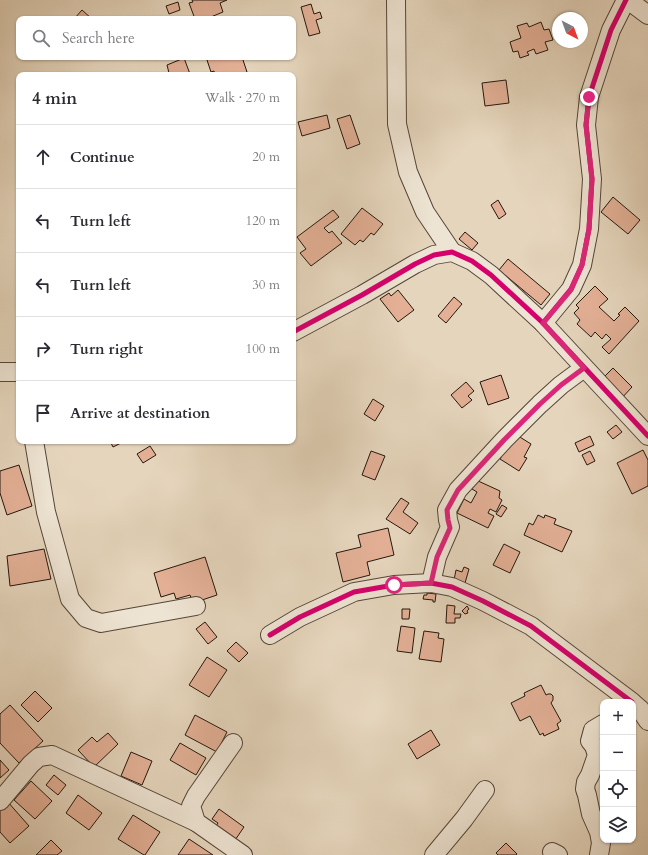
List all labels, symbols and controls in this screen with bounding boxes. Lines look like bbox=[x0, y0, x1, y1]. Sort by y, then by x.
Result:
north arrow bbox=[552, 12, 588, 48]
search box bbox=[16, 16, 296, 60]
icon: search bbox=[30, 27, 52, 49]
text: Search here bbox=[62, 28, 135, 48]
text: 4 min bbox=[32, 87, 77, 110]
route end bbox=[580, 88, 598, 106]
text: Walk · 270 m bbox=[205, 89, 280, 107]
icon: ahead bbox=[32, 146, 54, 168]
text: Continue bbox=[70, 147, 135, 167]
text: 20 m bbox=[252, 148, 280, 166]
icon: left bbox=[32, 210, 54, 232]
text: Turn left bbox=[70, 211, 131, 231]
text: 120 m bbox=[246, 212, 280, 230]
icon: left bbox=[32, 274, 54, 296]
text: Turn left bbox=[70, 275, 131, 295]
text: 30 m bbox=[252, 276, 280, 294]
icon: right bbox=[32, 338, 54, 360]
text: Turn right bbox=[70, 339, 143, 359]
text: 100 m bbox=[246, 340, 280, 358]
icon: arrive bbox=[32, 402, 54, 424]
text: Arrive at destination bbox=[70, 403, 210, 423]
route start bbox=[385, 576, 403, 594]
map controls bbox=[600, 699, 636, 843]
button: + bbox=[600, 699, 636, 735]
button: − bbox=[600, 735, 636, 771]
button: locate bbox=[600, 771, 636, 807]
button: layers bbox=[600, 807, 636, 843]

